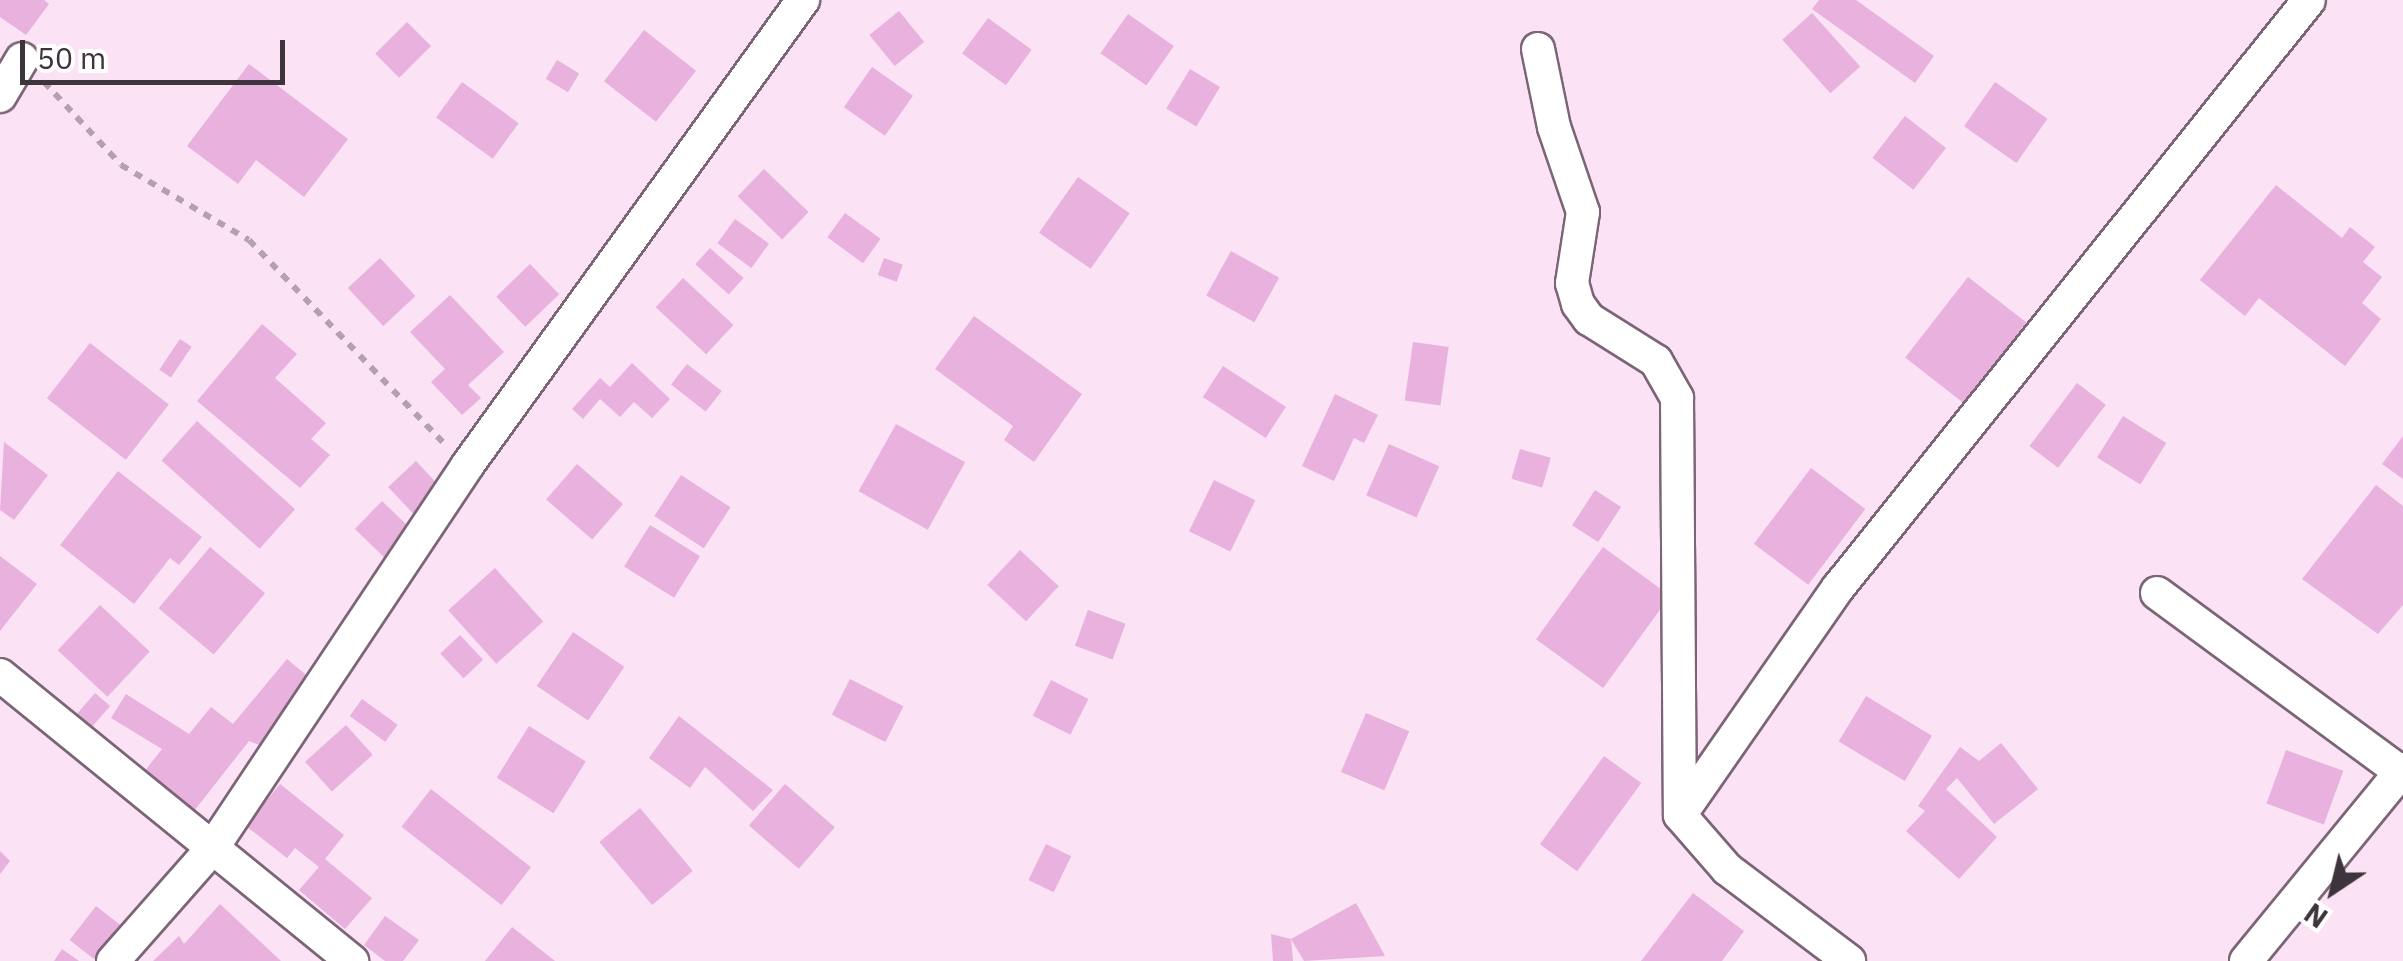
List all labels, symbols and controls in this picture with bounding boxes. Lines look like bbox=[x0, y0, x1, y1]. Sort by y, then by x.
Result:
scale bar bbox=[25, 20, 290, 82]
text: 50 m bbox=[37, 38, 106, 77]
north arrow bbox=[2283, 841, 2383, 941]
text: N bbox=[2297, 895, 2334, 937]

